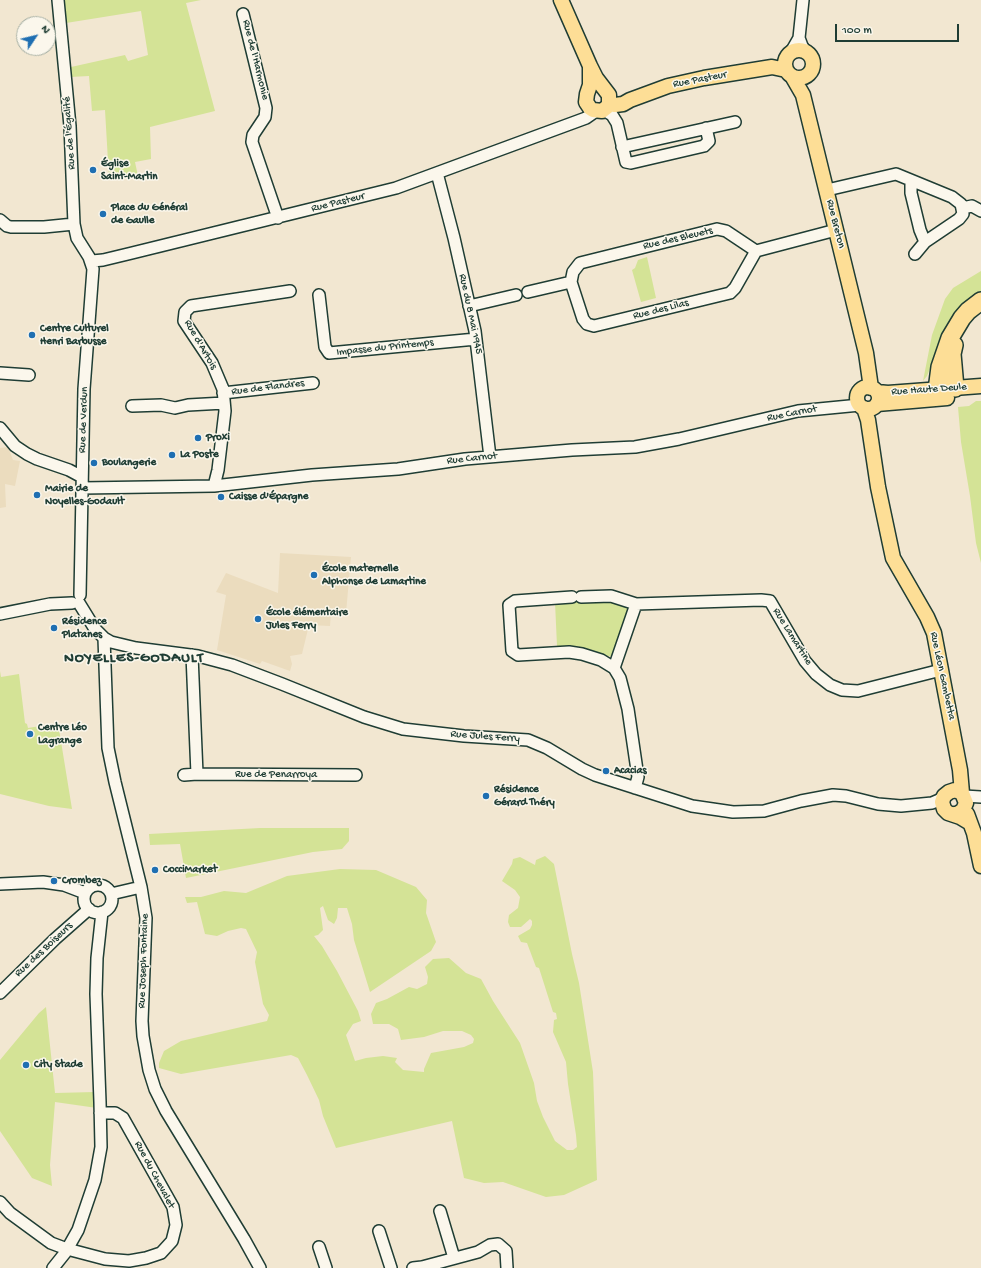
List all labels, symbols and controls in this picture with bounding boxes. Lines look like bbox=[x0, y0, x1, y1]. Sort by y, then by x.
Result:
north arrow bbox=[16, 16, 56, 56]
scale bar bbox=[837, 16, 961, 42]
street label: Rue de l'Harmonie bbox=[239, 19, 271, 101]
text: N bbox=[38, 23, 52, 36]
text: 100 m bbox=[842, 24, 872, 38]
street label: Rue Pasteur bbox=[672, 68, 728, 92]
street label: Rue de l'Égalité bbox=[61, 96, 79, 170]
place label: Église Saint-Martin bbox=[101, 157, 157, 183]
marker: Église Saint-Martin bbox=[88, 165, 98, 175]
street label: Rue Pasteur bbox=[310, 190, 366, 216]
street label: Rue Breton bbox=[823, 198, 847, 250]
place label: Place du Général de Gaulle bbox=[111, 201, 188, 227]
marker: Place du Général de Gaulle bbox=[98, 209, 108, 219]
street label: Rue des Bleuets bbox=[642, 225, 714, 253]
street label: Rue du 8 Mai 1945 bbox=[455, 273, 485, 355]
street label: Rue des Lilas bbox=[632, 297, 690, 323]
street label: Rue d'Artois bbox=[180, 318, 220, 372]
place label: Centre Culturel Henri Barbusse bbox=[40, 322, 109, 348]
marker: Centre Culturel Henri Barbusse bbox=[27, 330, 37, 340]
street label: Impasse du Printemps bbox=[336, 336, 434, 360]
street label: Rue de Flandres bbox=[231, 377, 305, 399]
street label: Rue Haute Deule bbox=[891, 381, 967, 399]
street label: Rue de Verdun bbox=[76, 387, 92, 453]
street label: Rue Carnot bbox=[766, 403, 818, 425]
place label: Proxi bbox=[206, 431, 230, 445]
marker: Proxi bbox=[193, 433, 203, 443]
place label: La Poste bbox=[180, 448, 219, 462]
marker: La Poste bbox=[167, 450, 177, 460]
street label: Rue Carnot bbox=[446, 450, 498, 468]
place label: Boulangerie bbox=[102, 456, 156, 470]
marker: Boulangerie bbox=[89, 458, 99, 468]
place label: Mairie de Noyelles-Godault bbox=[45, 482, 124, 508]
marker: Mairie de Noyelles-Godault bbox=[32, 490, 42, 500]
place label: Caisse d'Épargne bbox=[229, 490, 309, 504]
marker: Caisse d'Épargne bbox=[216, 492, 226, 502]
place label: École maternelle Alphonse de Lamartine bbox=[322, 562, 426, 588]
marker: École maternelle Alphonse de Lamartine bbox=[309, 570, 319, 580]
place label: École élémentaire Jules Ferry bbox=[266, 606, 348, 632]
street label: Rue Lamartine bbox=[769, 606, 815, 668]
marker: École élémentaire Jules Ferry bbox=[253, 614, 263, 624]
place label: Résidence Platanes bbox=[62, 615, 107, 641]
marker: Résidence Platanes bbox=[49, 623, 59, 633]
street label: Rue Léon Gambetta bbox=[926, 631, 958, 721]
district label: NOYELLES-GODAULT bbox=[64, 650, 204, 668]
place label: Centre Léo Lagrange bbox=[38, 721, 87, 747]
street label: Rue Jules Ferry bbox=[450, 728, 520, 746]
marker: Centre Léo Lagrange bbox=[25, 729, 35, 739]
place label: Acacias bbox=[614, 764, 647, 778]
marker: Acacias bbox=[601, 766, 611, 776]
street label: Rue de Penarroya bbox=[235, 768, 317, 782]
place label: Résidence Gérard Théry bbox=[494, 783, 555, 809]
marker: Résidence Gérard Théry bbox=[481, 791, 491, 801]
place label: CocciMarket bbox=[163, 863, 217, 877]
marker: CocciMarket bbox=[150, 865, 160, 875]
place label: Crombez bbox=[62, 874, 102, 888]
marker: Crombez bbox=[49, 876, 59, 886]
street label: Rue Joseph Fontaine bbox=[136, 913, 152, 1009]
street label: Rue des Boiseurs bbox=[12, 920, 76, 980]
place label: City Stade bbox=[34, 1058, 83, 1072]
marker: City Stade bbox=[21, 1060, 31, 1070]
street label: Rue du Chevalet bbox=[131, 1139, 177, 1211]

